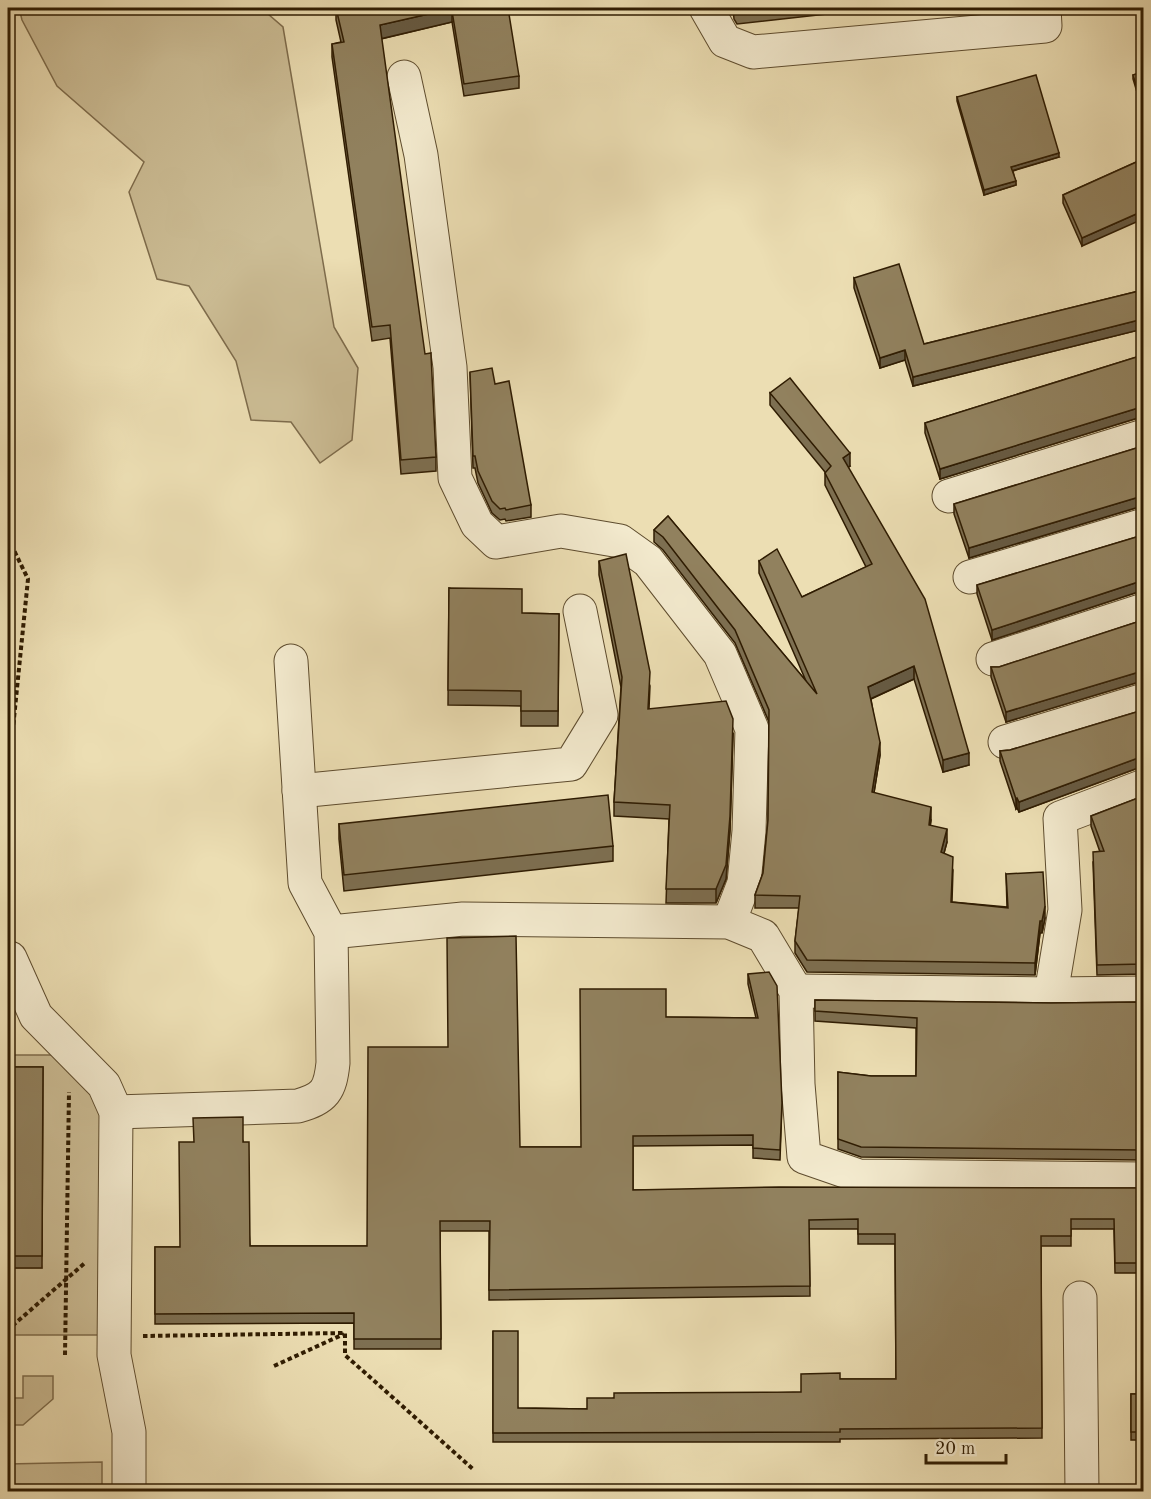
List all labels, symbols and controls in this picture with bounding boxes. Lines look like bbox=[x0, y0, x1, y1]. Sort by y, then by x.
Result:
scale bar bbox=[926, 1427, 1006, 1465]
text: 20 m bbox=[935, 1440, 975, 1458]

